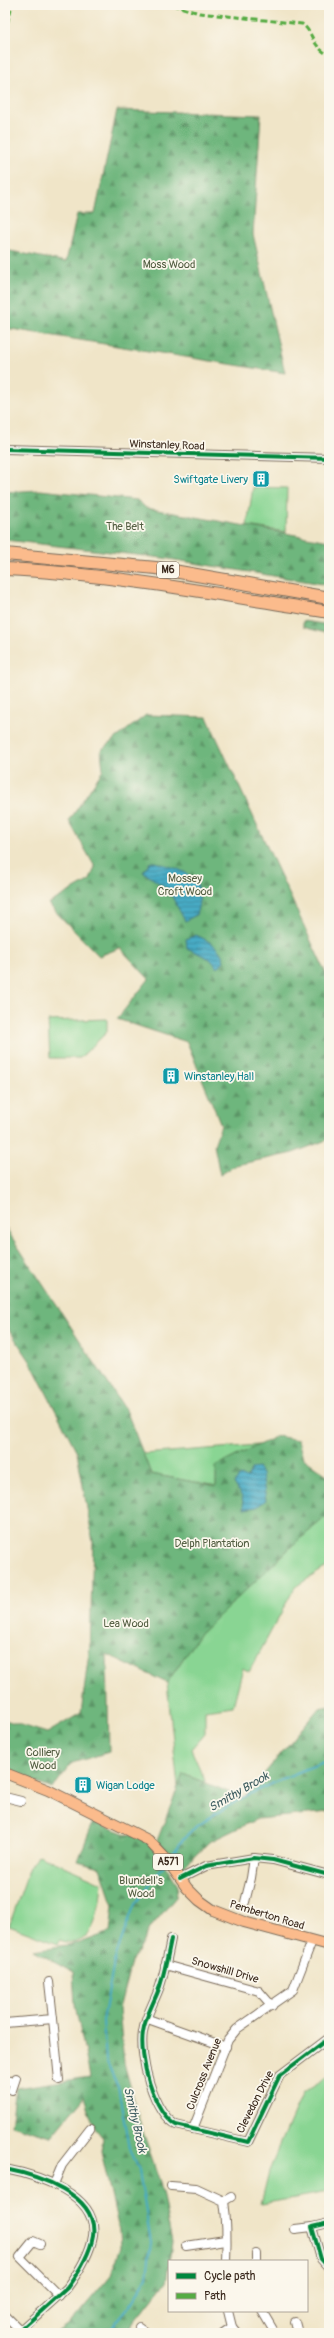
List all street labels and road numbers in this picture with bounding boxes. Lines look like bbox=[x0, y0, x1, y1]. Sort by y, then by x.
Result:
street label: Winstanley Road bbox=[129, 437, 205, 453]
road number: M6 bbox=[157, 562, 179, 578]
road number: A571 bbox=[153, 1854, 183, 1870]
street label: Pemberton Road bbox=[228, 1897, 306, 1933]
street label: Snowshill Drive bbox=[190, 1954, 261, 1986]
street label: Culcross Avenue bbox=[184, 2036, 225, 2112]
street label: Clevedon Drive bbox=[234, 2068, 277, 2135]

